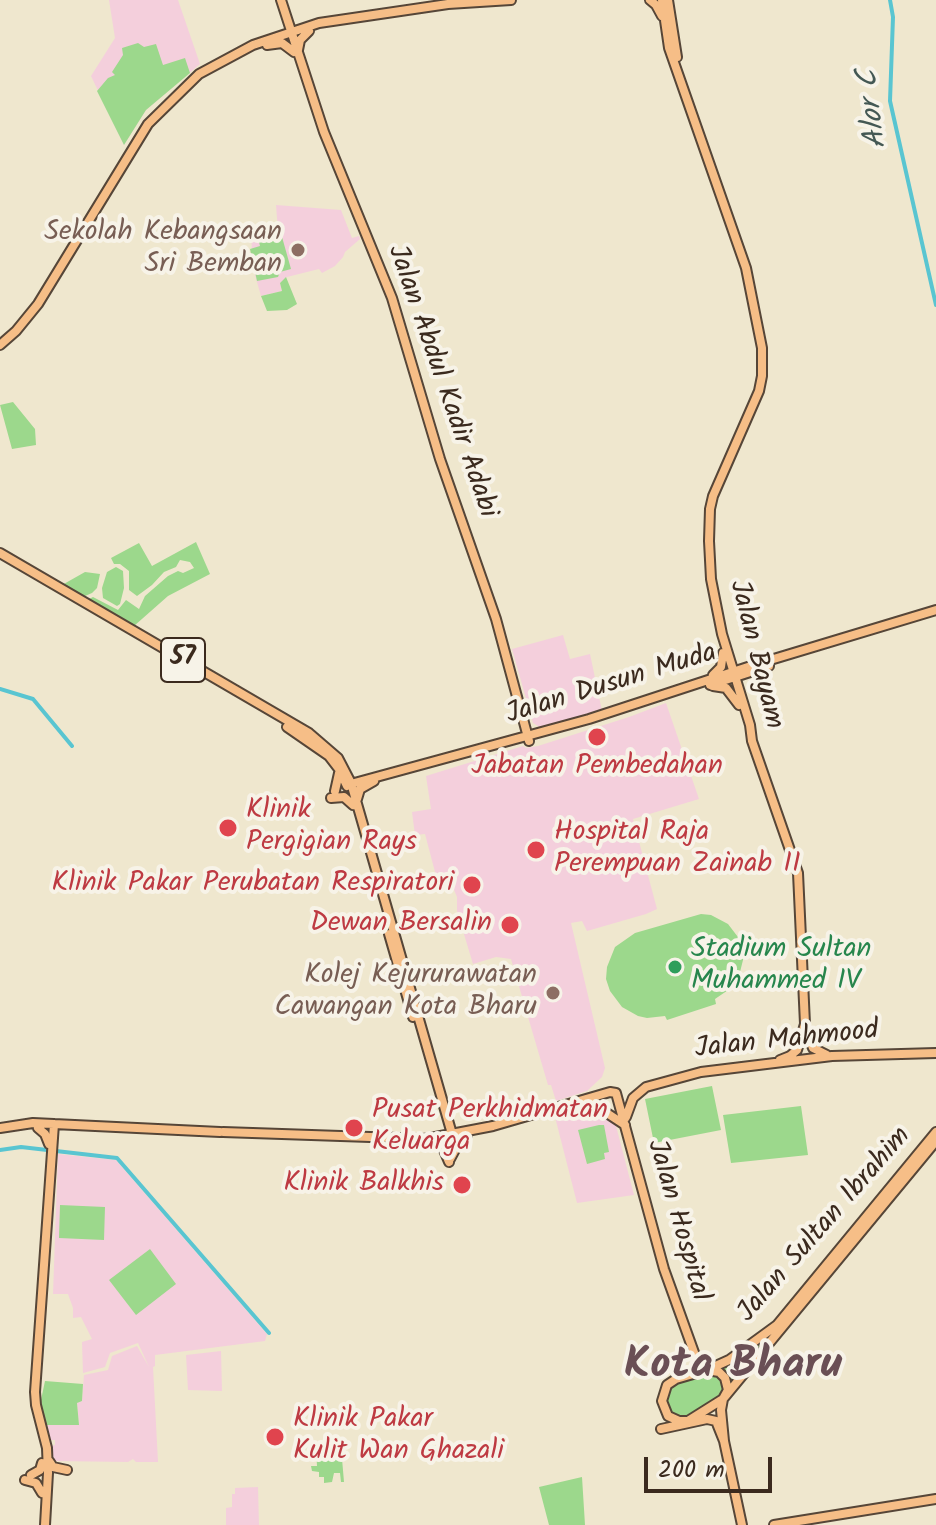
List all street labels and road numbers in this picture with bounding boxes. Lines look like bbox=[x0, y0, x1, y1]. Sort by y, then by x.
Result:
street label: Jalan Abdul Kadir Adabi bbox=[378, 241, 502, 523]
street label: Jalan Bayam bbox=[719, 577, 789, 733]
road number: 57 bbox=[161, 638, 205, 682]
street label: Jalan Dusun Muda bbox=[503, 638, 721, 734]
street label: Jalan Mahmood bbox=[694, 1016, 880, 1068]
street label: Jalan Sultan Ibrahim bbox=[732, 1122, 920, 1330]
street label: Jalan Hospital bbox=[637, 1136, 715, 1306]

